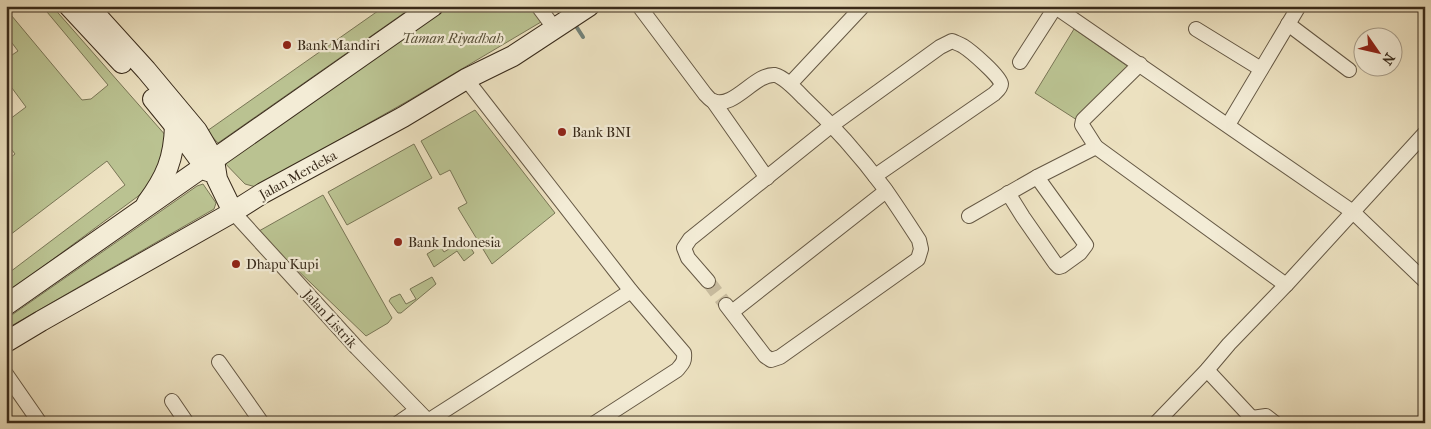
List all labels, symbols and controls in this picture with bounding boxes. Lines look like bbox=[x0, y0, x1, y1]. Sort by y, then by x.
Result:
north arrow bbox=[1354, 28, 1404, 78]
park label: Taman Riyadhah bbox=[402, 30, 504, 47]
place label: Bank Mandiri bbox=[297, 37, 380, 54]
marker: Bank Mandiri bbox=[281, 39, 293, 51]
text: N bbox=[1378, 50, 1398, 68]
place label: Bank BNI bbox=[572, 124, 632, 141]
marker: Bank BNI bbox=[556, 126, 568, 138]
street label: Jalan Merdeka bbox=[255, 146, 340, 204]
place label: Bank Indonesia bbox=[408, 234, 501, 251]
marker: Bank Indonesia bbox=[392, 236, 404, 248]
place label: Dhapu Kupi bbox=[246, 256, 319, 273]
marker: Dhapu Kupi bbox=[230, 258, 242, 270]
street label: Jalan Listrik bbox=[299, 285, 361, 352]

